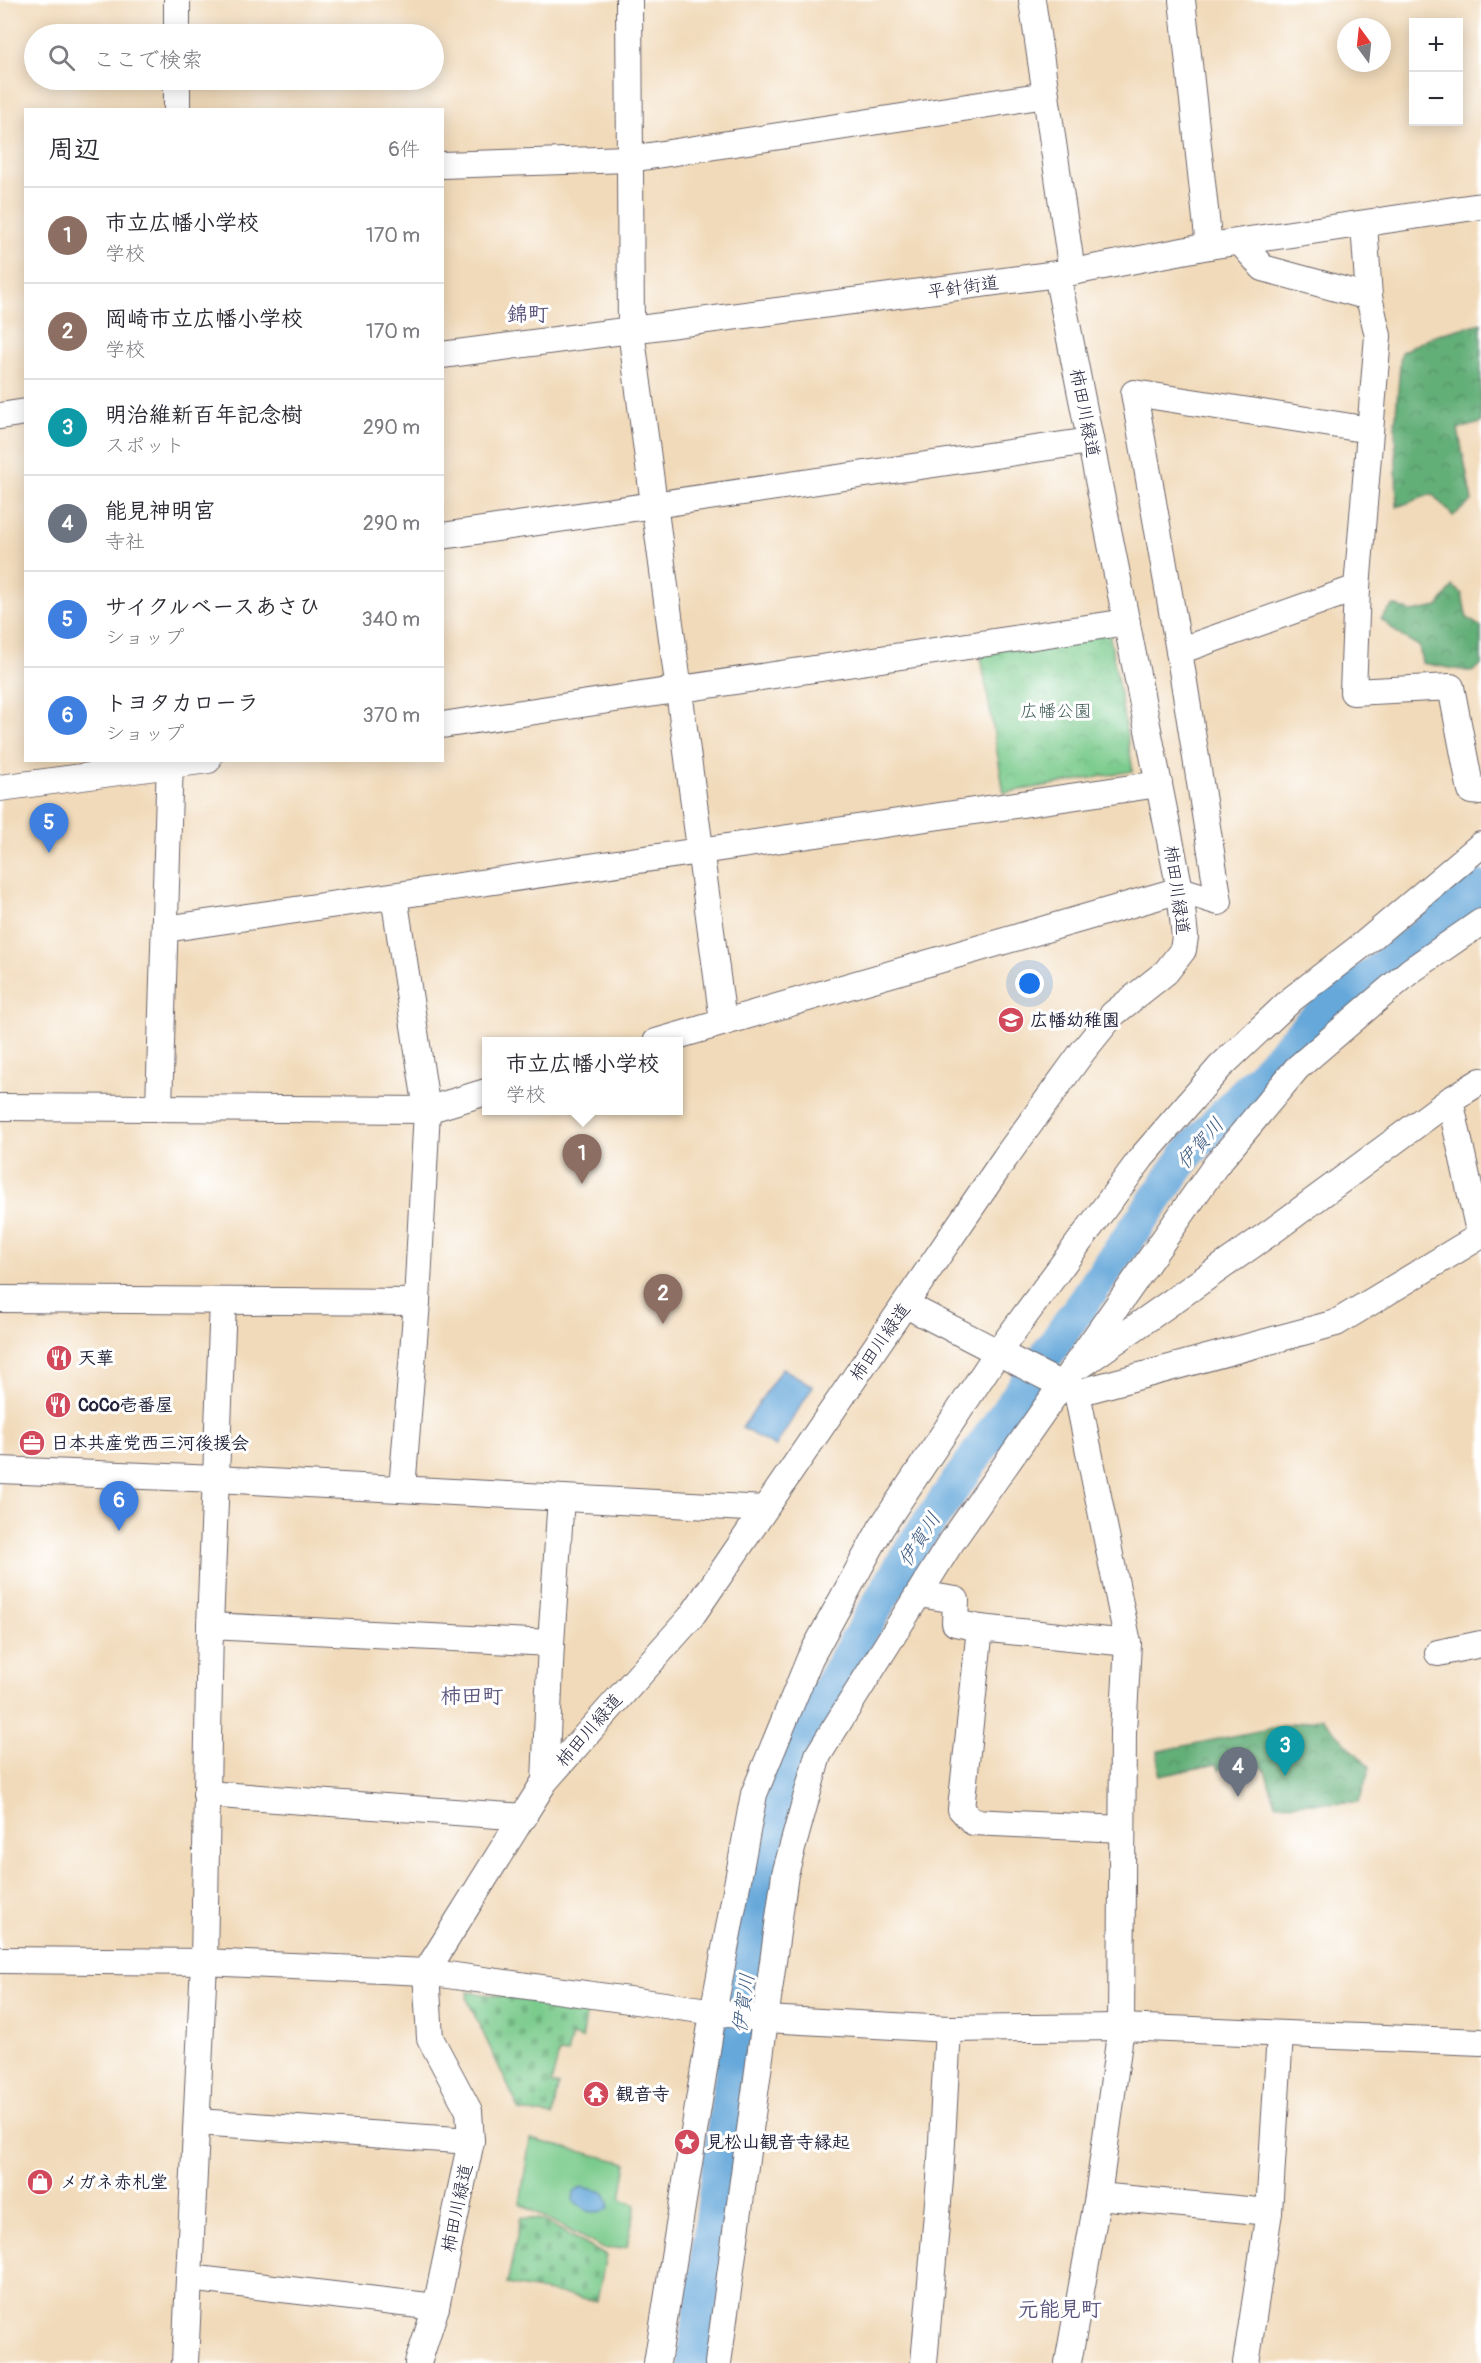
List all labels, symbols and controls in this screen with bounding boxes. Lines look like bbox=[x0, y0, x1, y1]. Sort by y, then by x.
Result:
north arrow bbox=[1337, 18, 1391, 72]
map controls bbox=[1409, 18, 1463, 126]
button: + bbox=[1409, 18, 1463, 72]
search box bbox=[24, 24, 444, 90]
icon: search bbox=[45, 41, 78, 74]
text: ここで検索 bbox=[93, 46, 203, 74]
button: − bbox=[1409, 72, 1463, 126]
text: 周辺 bbox=[48, 134, 100, 166]
text: 6件 bbox=[388, 137, 420, 162]
text: 市立広幡小学校 bbox=[105, 209, 259, 237]
text: 1 bbox=[64, 223, 71, 248]
text: 170 m bbox=[366, 223, 420, 248]
text: 学校 bbox=[105, 241, 145, 266]
street label: 平針街道 bbox=[926, 271, 1000, 304]
district label: 錦町 bbox=[507, 301, 549, 328]
text: 岡崎市立広幡小学校 bbox=[105, 305, 303, 333]
text: 2 bbox=[62, 319, 73, 344]
text: 170 m bbox=[366, 319, 420, 344]
text: 学校 bbox=[105, 337, 145, 362]
street label: 柿田川緑道 bbox=[1065, 367, 1104, 459]
text: 明治維新百年記念樹 bbox=[105, 401, 303, 429]
text: 3 bbox=[62, 415, 73, 440]
text: 290 m bbox=[363, 415, 420, 440]
text: スポット bbox=[105, 433, 185, 458]
text: 能見神明宮 bbox=[105, 497, 215, 525]
text: 4 bbox=[62, 511, 73, 536]
text: 290 m bbox=[363, 511, 420, 536]
text: 寺社 bbox=[105, 529, 145, 554]
text: サイクルベースあさひ bbox=[105, 593, 320, 621]
text: 5 bbox=[62, 607, 73, 632]
text: 340 m bbox=[361, 607, 420, 632]
text: ショップ bbox=[105, 625, 184, 650]
text: トヨタカローラ bbox=[105, 689, 259, 717]
park label: 広幡公園 bbox=[1020, 700, 1092, 723]
text: 6 bbox=[62, 703, 73, 728]
text: 370 m bbox=[363, 703, 420, 728]
text: ショップ bbox=[105, 721, 184, 746]
pin: 5 bbox=[29, 804, 68, 853]
street label: 柿田川緑道 bbox=[1159, 844, 1194, 936]
your location bbox=[1015, 969, 1044, 998]
school or university icon: 広幡幼稚園 bbox=[996, 1005, 1026, 1035]
place label: 広幡幼稚園 bbox=[1030, 1009, 1120, 1032]
popup bbox=[482, 1037, 683, 1115]
text: 市立広幡小学校 bbox=[505, 1050, 660, 1078]
text: 学校 bbox=[505, 1082, 545, 1107]
water label: 伊賀川 bbox=[1171, 1112, 1229, 1174]
pin: 1 bbox=[562, 1134, 602, 1184]
pin: 2 bbox=[644, 1274, 682, 1324]
street label: 柿田川緑道 bbox=[845, 1299, 916, 1386]
restaurant icon: 天華 bbox=[44, 1343, 74, 1373]
place label: 天華 bbox=[78, 1347, 114, 1370]
restaurant icon: CoCo壱番屋 bbox=[43, 1390, 73, 1420]
place label: CoCo壱番屋 bbox=[78, 1394, 174, 1417]
office icon: 日本共産党西三河後援会 bbox=[17, 1428, 47, 1458]
place label: 日本共産党西三河後援会 bbox=[51, 1432, 249, 1455]
pin: 6 bbox=[100, 1482, 138, 1531]
water label: 伊賀川 bbox=[893, 1507, 946, 1571]
district label: 柿田町 bbox=[441, 1683, 504, 1710]
street label: 柿田川緑道 bbox=[551, 1689, 628, 1772]
pin: 3 bbox=[1266, 1726, 1304, 1776]
pin: 4 bbox=[1218, 1748, 1258, 1797]
water label: 伊賀川 bbox=[727, 1972, 760, 2035]
temple icon: 観音寺 bbox=[581, 2079, 611, 2109]
place label: 観音寺 bbox=[616, 2083, 670, 2106]
place icon: 見松山観音寺縁起 bbox=[672, 2127, 702, 2157]
place label: 見松山観音寺縁起 bbox=[706, 2131, 850, 2154]
street label: 柿田川緑道 bbox=[437, 2162, 478, 2255]
shop icon: メガネ赤札堂 bbox=[25, 2167, 55, 2197]
place label: メガネ赤札堂 bbox=[60, 2171, 168, 2194]
district label: 元能見町 bbox=[1018, 2296, 1102, 2323]

